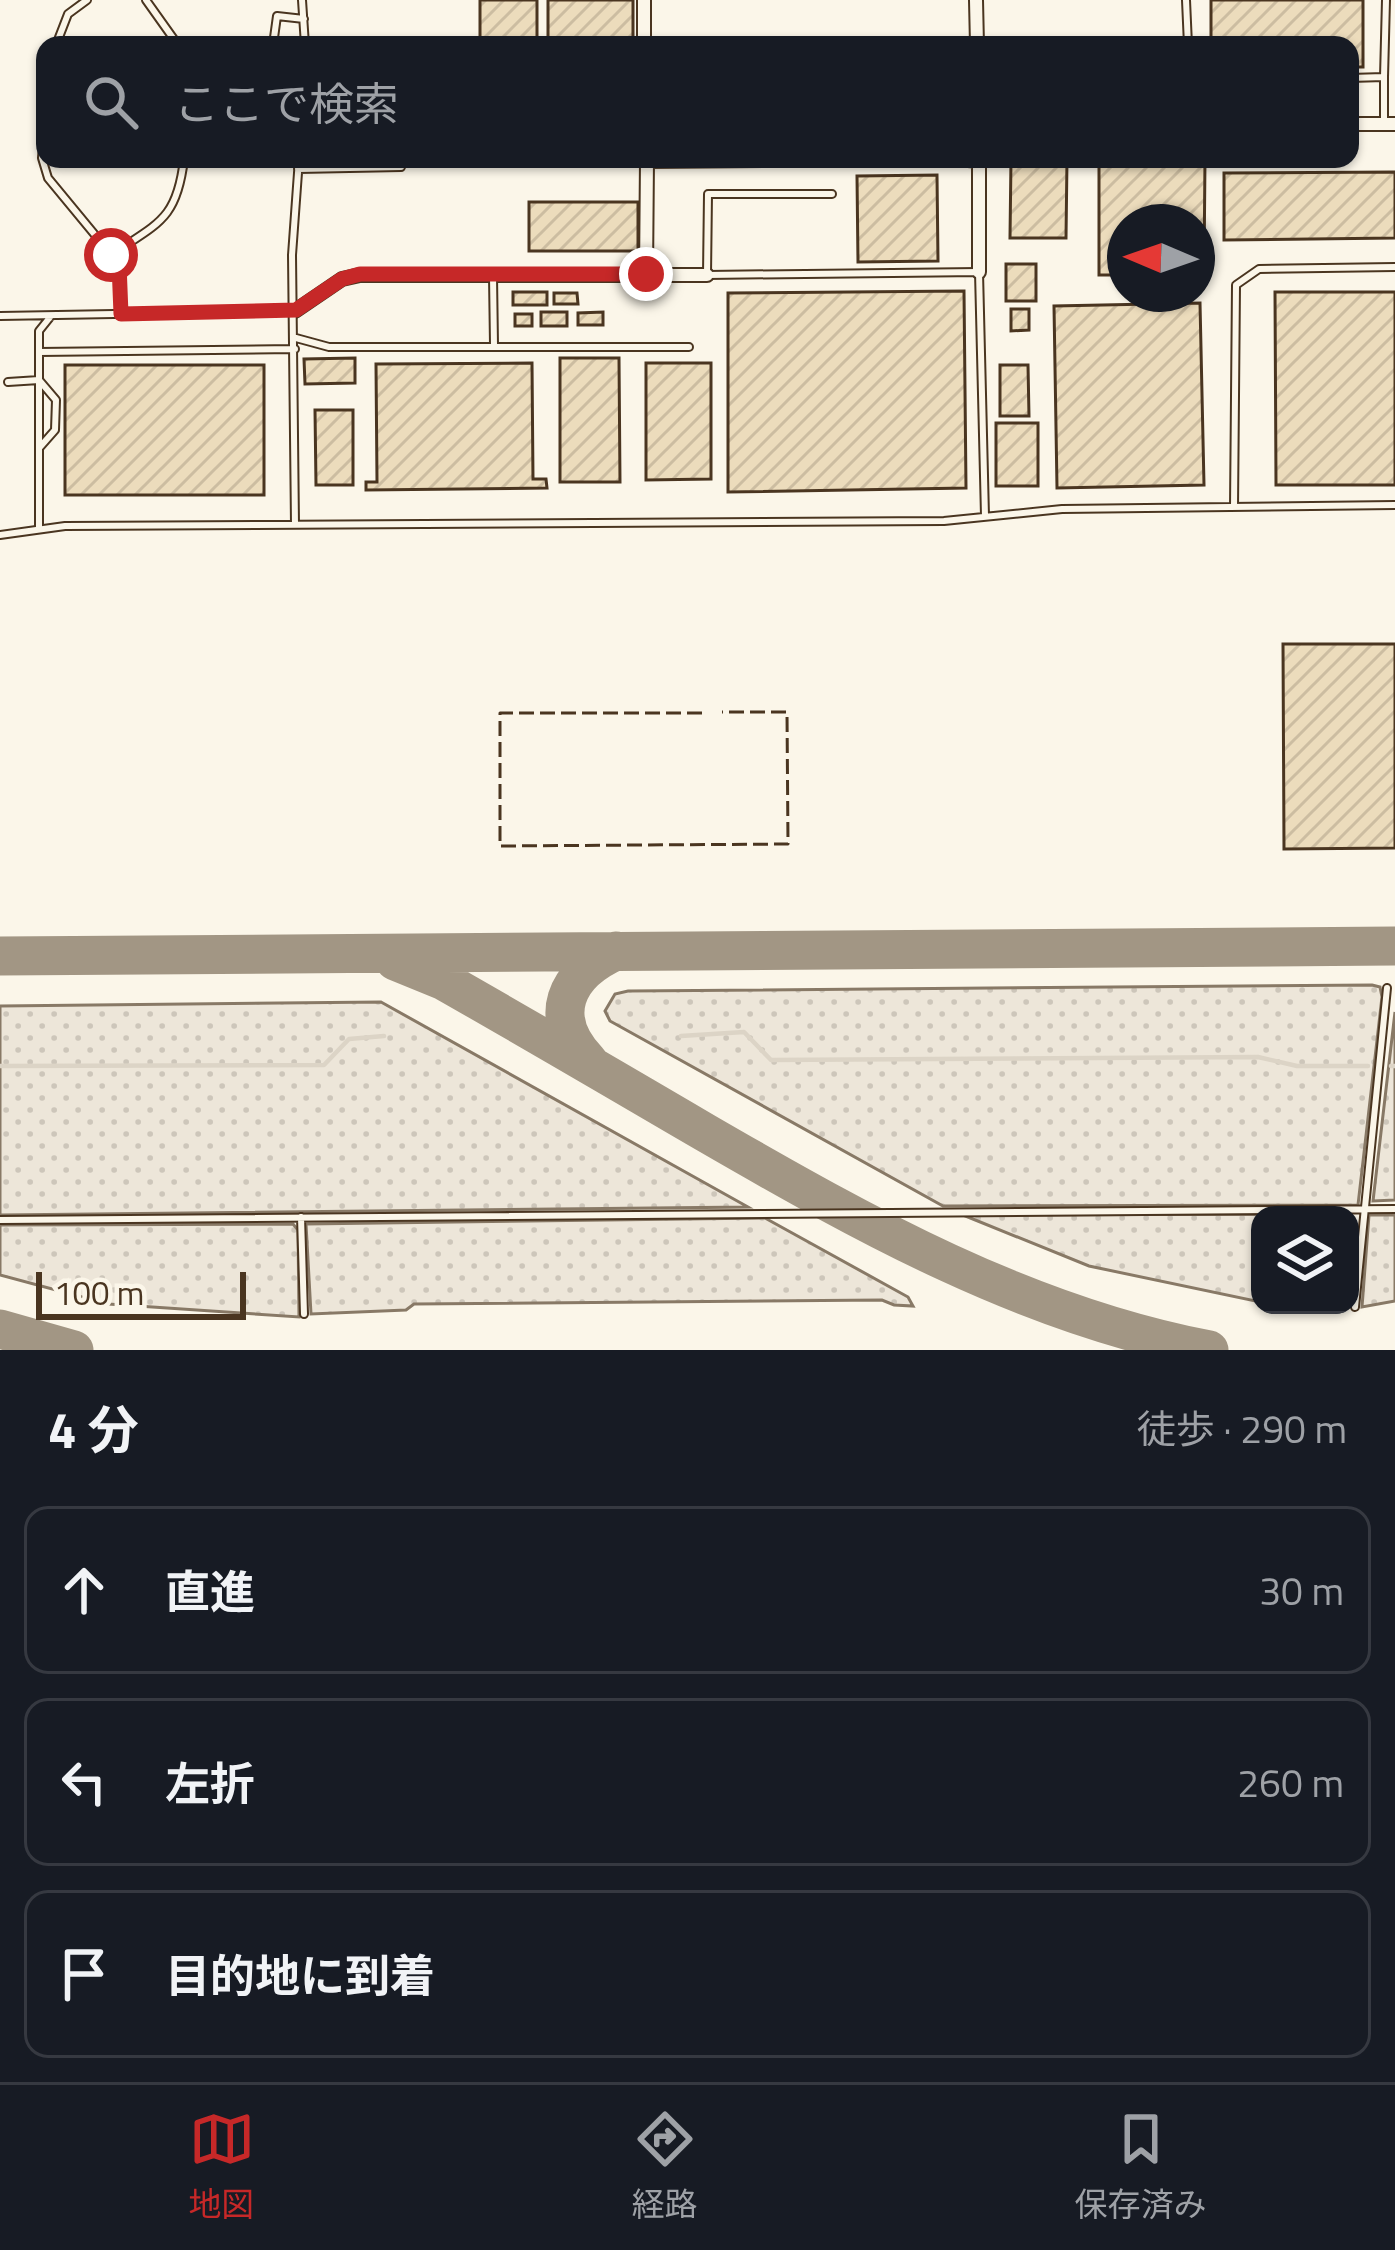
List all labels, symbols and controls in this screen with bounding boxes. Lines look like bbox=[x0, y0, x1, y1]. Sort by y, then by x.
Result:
search box bbox=[36, 36, 1359, 168]
icon: search bbox=[78, 69, 144, 135]
text: ここで検索 bbox=[174, 69, 399, 137]
north arrow bbox=[1107, 204, 1215, 312]
route start bbox=[84, 228, 138, 282]
route end bbox=[619, 247, 673, 301]
map controls bbox=[1251, 1206, 1359, 1314]
button: layers bbox=[1251, 1206, 1359, 1314]
scale bar bbox=[36, 1266, 246, 1319]
text: 100 m bbox=[54, 1268, 144, 1318]
text: 4 分 bbox=[48, 1390, 139, 1468]
text: 徒歩 · 290 m bbox=[1137, 1399, 1347, 1458]
icon: ahead bbox=[51, 1557, 117, 1623]
text: 直進 bbox=[165, 1557, 255, 1625]
text: 30 m bbox=[1259, 1561, 1344, 1620]
icon: left bbox=[51, 1749, 117, 1815]
text: 左折 bbox=[165, 1749, 255, 1817]
text: 260 m bbox=[1237, 1753, 1344, 1812]
icon: arrive bbox=[51, 1941, 117, 2007]
text: 目的地に到着 bbox=[165, 1941, 435, 2009]
tab: 地図 bbox=[189, 2106, 255, 2229]
tab: 経路 bbox=[632, 2106, 698, 2229]
tab: 保存済み bbox=[1075, 2106, 1207, 2229]

